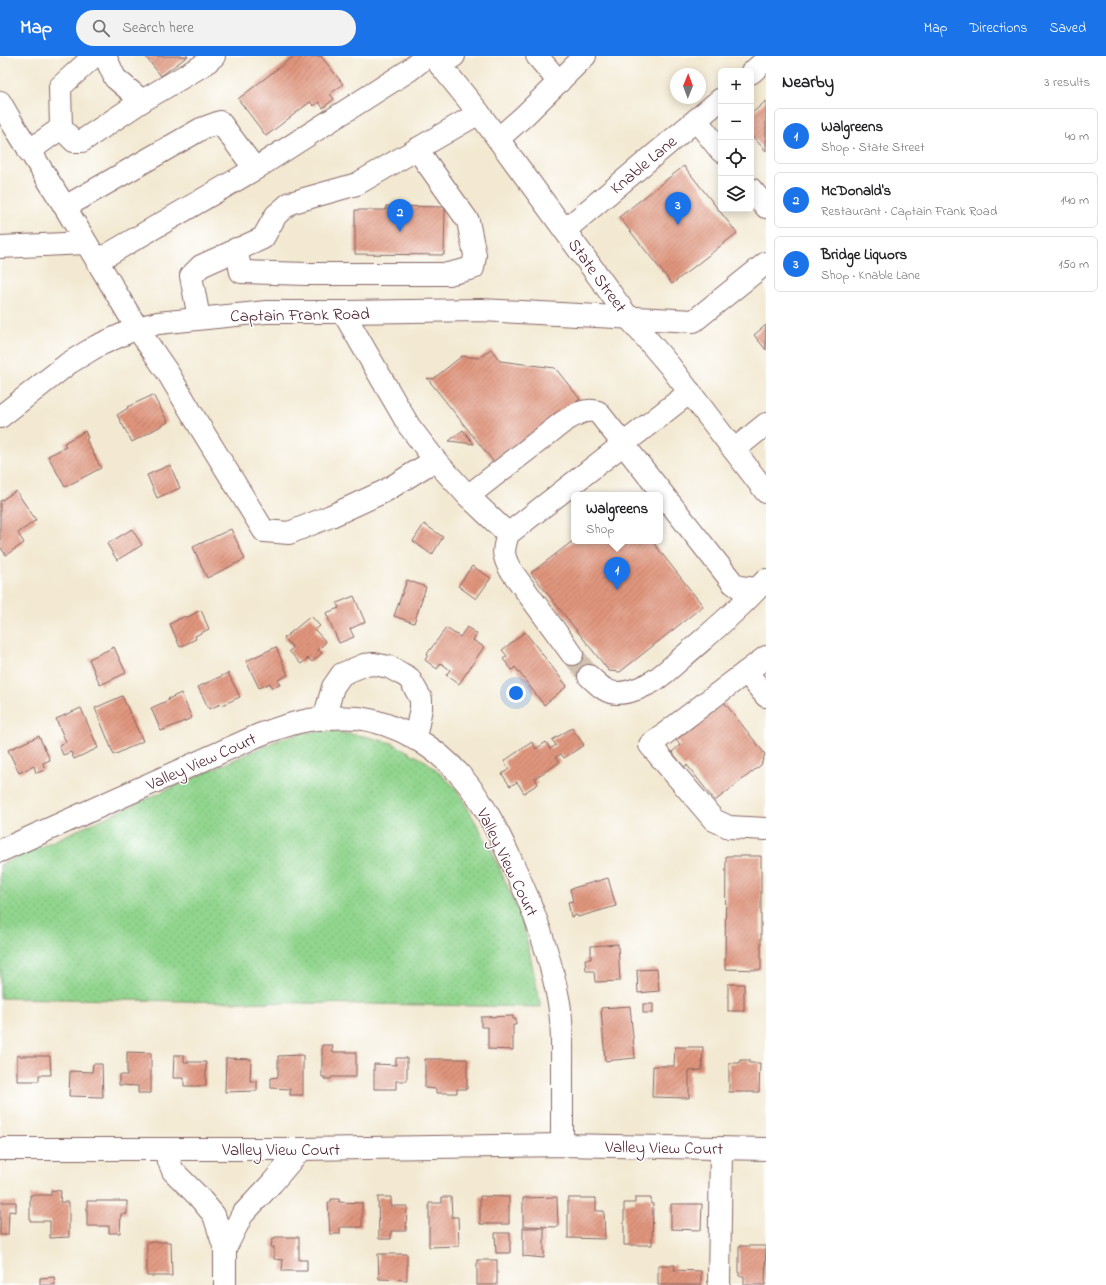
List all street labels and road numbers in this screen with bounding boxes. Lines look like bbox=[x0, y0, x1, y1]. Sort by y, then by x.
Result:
street label: Knable Lane bbox=[605, 129, 683, 201]
street label: State Street bbox=[561, 234, 632, 318]
street label: Captain Frank Road bbox=[230, 302, 370, 329]
street label: Valley View Court bbox=[142, 727, 261, 799]
street label: Valley View Court bbox=[468, 803, 544, 922]
street label: Valley View Court bbox=[604, 1135, 723, 1163]
street label: Valley View Court bbox=[221, 1138, 340, 1164]

